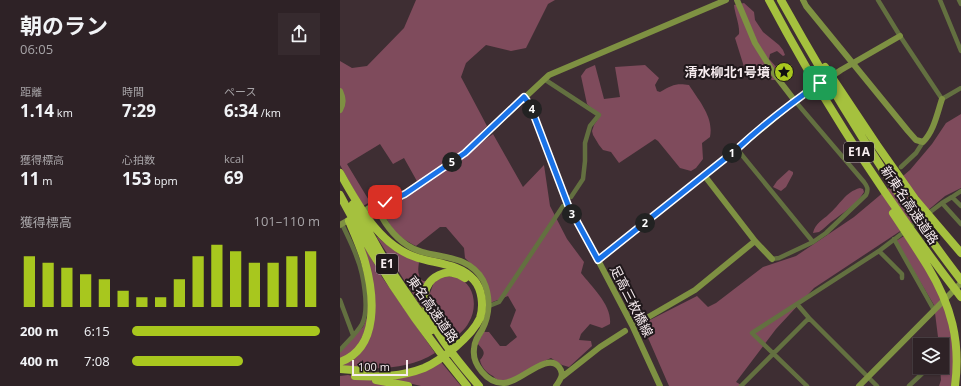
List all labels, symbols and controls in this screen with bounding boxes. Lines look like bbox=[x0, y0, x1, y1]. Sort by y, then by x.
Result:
text: 朝のラン bbox=[20, 10, 108, 40]
button: share bbox=[278, 13, 320, 55]
text: 06:05 bbox=[20, 40, 53, 58]
place icon: 清水柳北1号墳 bbox=[773, 61, 795, 83]
place label: 清水柳北1号墳 bbox=[685, 63, 770, 81]
pin bbox=[803, 66, 837, 100]
icon: arrive bbox=[809, 72, 831, 94]
text: 距離 bbox=[20, 84, 42, 99]
text: 時間 bbox=[122, 84, 144, 99]
text: ペース bbox=[224, 84, 256, 99]
text: 1.14 bbox=[20, 99, 54, 122]
text: 7:29 bbox=[122, 99, 156, 122]
text: 6:34 bbox=[224, 99, 258, 122]
pin: 4 bbox=[522, 99, 542, 119]
text: 4 bbox=[529, 101, 535, 116]
text: km bbox=[54, 105, 73, 120]
text: /km bbox=[258, 105, 281, 120]
road number: E1A bbox=[844, 142, 874, 162]
pin: 1 bbox=[722, 143, 742, 163]
text: 1 bbox=[729, 145, 735, 160]
text: kcal bbox=[224, 151, 244, 166]
text: 獲得標高 bbox=[20, 152, 64, 167]
text: 心拍数 bbox=[122, 152, 155, 167]
pin: 5 bbox=[442, 152, 462, 172]
text: 5 bbox=[449, 154, 455, 169]
street label: 新東名高速道路 bbox=[877, 162, 943, 248]
text: 69 bbox=[224, 166, 243, 189]
text: 11 bbox=[20, 167, 39, 190]
text: 153 bbox=[122, 167, 151, 190]
text: m bbox=[39, 173, 53, 188]
text: bpm bbox=[151, 173, 178, 188]
pin bbox=[368, 185, 402, 219]
icon: check bbox=[374, 191, 396, 213]
pin: 3 bbox=[562, 204, 582, 224]
text: 3 bbox=[569, 206, 575, 221]
text: 101–110 m bbox=[253, 212, 320, 230]
text: 獲得標高 bbox=[20, 213, 72, 231]
pin: 2 bbox=[635, 213, 655, 233]
text: 2 bbox=[642, 215, 648, 230]
road number: E1 bbox=[376, 254, 398, 274]
street label: 足高三枚橋線 bbox=[606, 262, 658, 340]
street label: 東名高速道路 bbox=[403, 272, 463, 346]
text: 200 m bbox=[20, 322, 58, 340]
text: 6:15 bbox=[84, 322, 110, 340]
map controls bbox=[913, 338, 949, 374]
button: layers bbox=[913, 338, 949, 374]
text: 400 m bbox=[20, 352, 58, 370]
text: 7:08 bbox=[84, 352, 110, 370]
scale bar bbox=[352, 358, 408, 377]
text: 100 m bbox=[358, 359, 390, 374]

